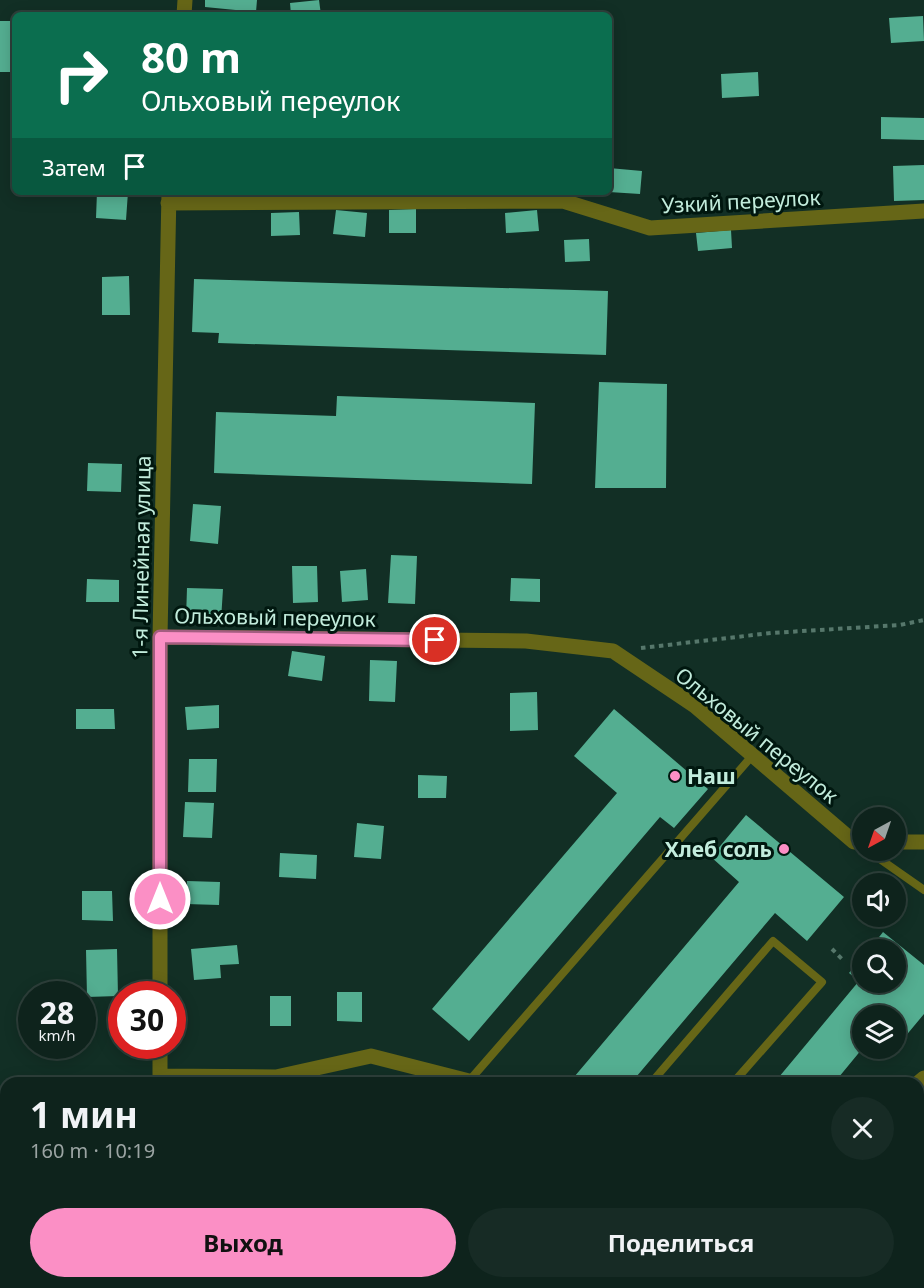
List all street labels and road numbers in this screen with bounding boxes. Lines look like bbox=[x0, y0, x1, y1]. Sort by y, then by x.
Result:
street label: Узкий переулок bbox=[661, 183, 821, 219]
street label: 1-я Линейная улица bbox=[125, 455, 157, 659]
street label: Ольховый переулок bbox=[174, 601, 376, 633]
street label: Ольховый переулок bbox=[670, 661, 844, 809]

